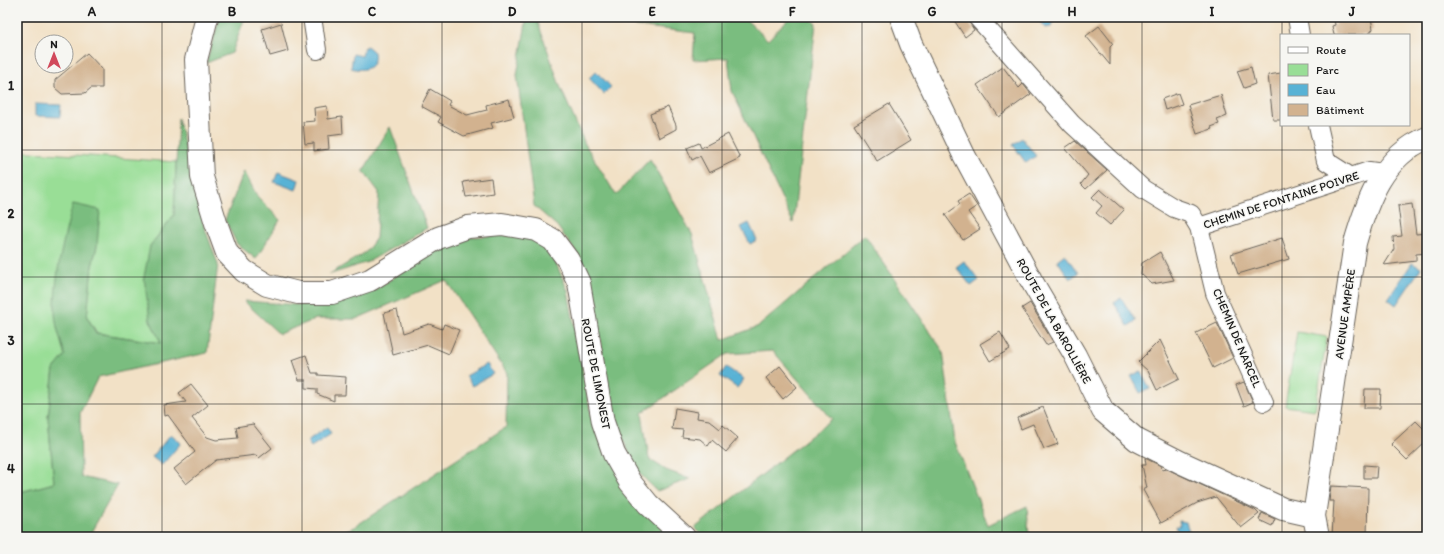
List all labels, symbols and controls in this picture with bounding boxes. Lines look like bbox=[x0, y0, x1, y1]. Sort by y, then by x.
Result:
text: A bbox=[87, 4, 97, 19]
text: B bbox=[228, 4, 237, 19]
text: C bbox=[368, 4, 377, 19]
text: D bbox=[508, 4, 517, 19]
text: E bbox=[648, 4, 656, 19]
text: F bbox=[789, 4, 796, 19]
text: G bbox=[928, 4, 937, 19]
text: H bbox=[1068, 4, 1077, 19]
text: I bbox=[1210, 4, 1215, 19]
text: J bbox=[1348, 4, 1356, 19]
north arrow bbox=[34, 34, 74, 74]
legend bbox=[1280, 34, 1410, 126]
text: N bbox=[50, 38, 58, 51]
text: Route bbox=[1316, 43, 1346, 57]
text: Parc bbox=[1316, 63, 1339, 77]
text: 1 bbox=[8, 78, 14, 93]
text: Eau bbox=[1316, 83, 1336, 97]
text: Bâtiment bbox=[1316, 103, 1365, 117]
street label: CHEMIN DE FONTAINE POIVRE bbox=[1201, 168, 1361, 232]
text: 2 bbox=[8, 206, 15, 221]
street label: ROUTE DE LA BAROLLIÈRE bbox=[1014, 256, 1094, 386]
street label: AVENUE AMPÈRE bbox=[1332, 268, 1358, 360]
street label: CHEMIN DE NARCEL bbox=[1210, 286, 1264, 390]
street label: ROUTE DE LIMONEST bbox=[578, 317, 614, 431]
text: 3 bbox=[7, 333, 15, 348]
text: 4 bbox=[7, 461, 15, 476]

